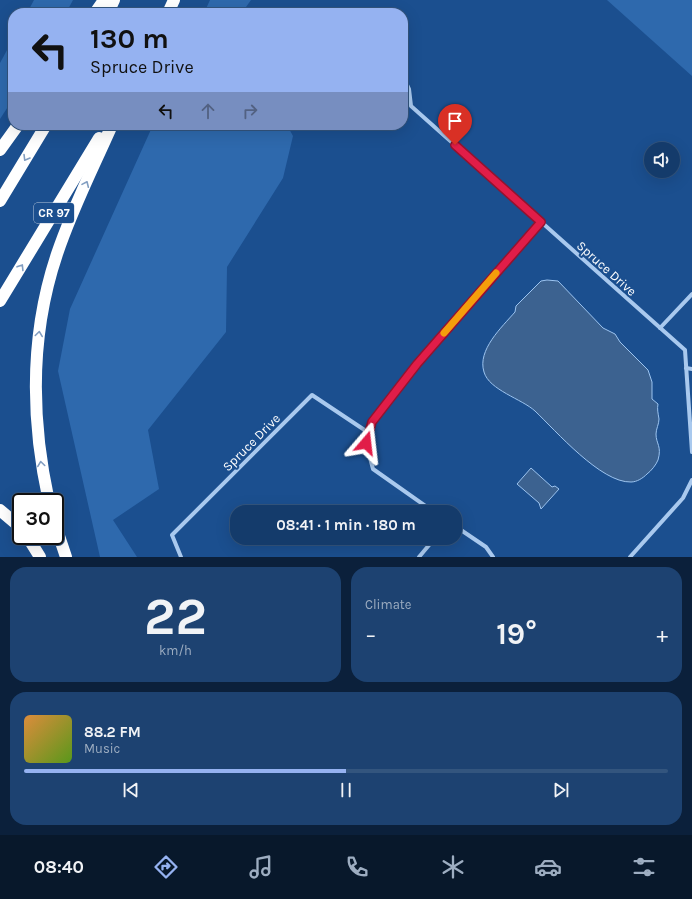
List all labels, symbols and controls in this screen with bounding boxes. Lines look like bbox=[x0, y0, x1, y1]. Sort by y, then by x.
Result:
text: 130 m bbox=[90, 22, 169, 55]
icon: left bbox=[24, 24, 76, 76]
text: Spruce Drive bbox=[90, 56, 194, 78]
icon: left bbox=[155, 100, 177, 122]
icon: ahead bbox=[197, 100, 219, 122]
icon: right bbox=[239, 100, 261, 122]
pin bbox=[438, 104, 472, 145]
icon: arrive bbox=[444, 110, 466, 132]
map controls bbox=[644, 142, 680, 178]
button: sound bbox=[644, 142, 680, 178]
one-way arrow bbox=[23, 154, 30, 161]
one-way arrow bbox=[81, 181, 89, 189]
road number: CR 97 bbox=[34, 203, 74, 223]
street label: Spruce Drive bbox=[574, 238, 640, 299]
one-way arrow bbox=[16, 265, 23, 272]
one-way arrow bbox=[34, 331, 43, 337]
street label: Spruce Drive bbox=[220, 410, 283, 474]
position arrow bbox=[345, 422, 387, 464]
one-way arrow bbox=[37, 461, 46, 467]
speed limit sign: 30 bbox=[12, 493, 64, 545]
text: 08:41 · 1 min · 180 m bbox=[276, 516, 416, 534]
text: 22 bbox=[144, 586, 207, 647]
text: Climate bbox=[365, 597, 411, 612]
text: 19° bbox=[496, 616, 537, 652]
text: − bbox=[365, 622, 377, 648]
text: + bbox=[656, 622, 668, 648]
text: km/h bbox=[159, 643, 192, 658]
text: 88.2 FM bbox=[84, 723, 141, 741]
text: Music bbox=[84, 741, 120, 756]
icon: previous bbox=[120, 779, 142, 801]
icon: pause bbox=[335, 779, 357, 801]
icon: next bbox=[550, 779, 572, 801]
icon: directions bbox=[152, 853, 180, 881]
icon: music bbox=[247, 853, 275, 881]
icon: phone bbox=[343, 853, 371, 881]
icon: climate bbox=[439, 853, 467, 881]
icon: car bbox=[534, 853, 562, 881]
icon: filters bbox=[630, 853, 658, 881]
text: 08:40 bbox=[34, 856, 84, 878]

